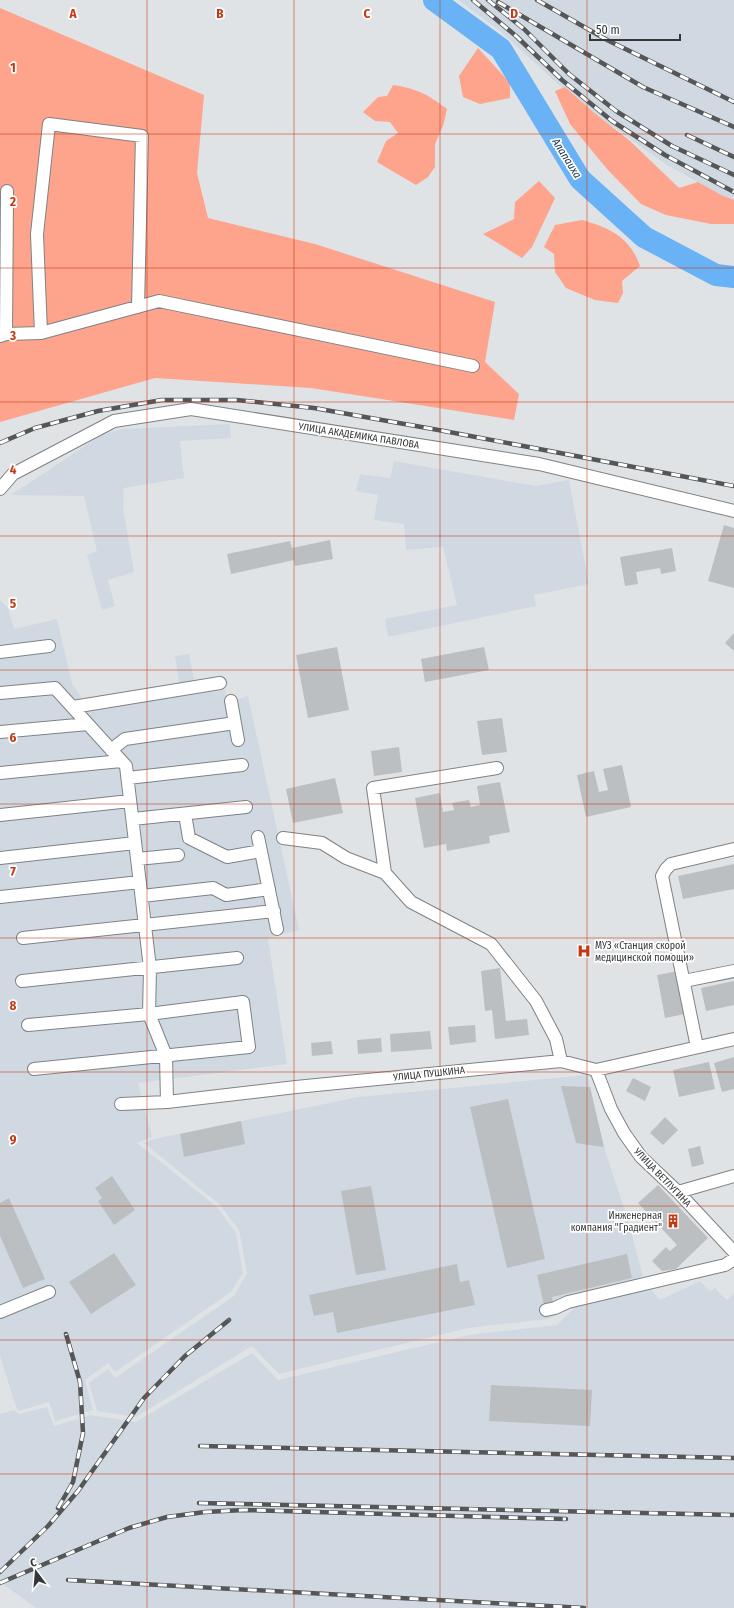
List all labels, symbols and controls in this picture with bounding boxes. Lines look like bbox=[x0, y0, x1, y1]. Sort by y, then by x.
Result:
text: A bbox=[68, 6, 77, 21]
text: B bbox=[216, 6, 224, 21]
text: C bbox=[364, 6, 371, 21]
text: D bbox=[510, 6, 518, 21]
scale bar bbox=[590, 16, 680, 42]
text: 50 m bbox=[596, 23, 620, 37]
text: 1 bbox=[10, 60, 16, 75]
water label: Алапаиха bbox=[549, 135, 584, 181]
text: 2 bbox=[9, 194, 16, 209]
text: 3 bbox=[9, 328, 16, 343]
street label: УЛИЦА АКАДЕМИКА ПАВЛОВА bbox=[297, 420, 421, 452]
text: 4 bbox=[10, 462, 17, 477]
text: 5 bbox=[10, 596, 16, 611]
text: 6 bbox=[10, 730, 17, 745]
text: 7 bbox=[10, 864, 16, 879]
place label: МУЗ «Станция скорой медицинской помощи» bbox=[595, 940, 694, 964]
hospital icon: МУЗ «Станция скорой медицинской помощи» bbox=[576, 943, 592, 959]
text: 8 bbox=[10, 998, 17, 1013]
street label: УЛИЦА ПУШКИНА bbox=[392, 1064, 466, 1084]
text: 9 bbox=[10, 1132, 17, 1147]
street label: УЛИЦА ВЕТЛУГИНА bbox=[630, 1145, 694, 1210]
place label: Инженерная компания "Градиент" bbox=[571, 1210, 662, 1234]
building icon: Инженерная компания "Градиент" bbox=[665, 1213, 681, 1229]
north arrow bbox=[16, 1552, 56, 1592]
text: С bbox=[29, 1556, 38, 1570]

